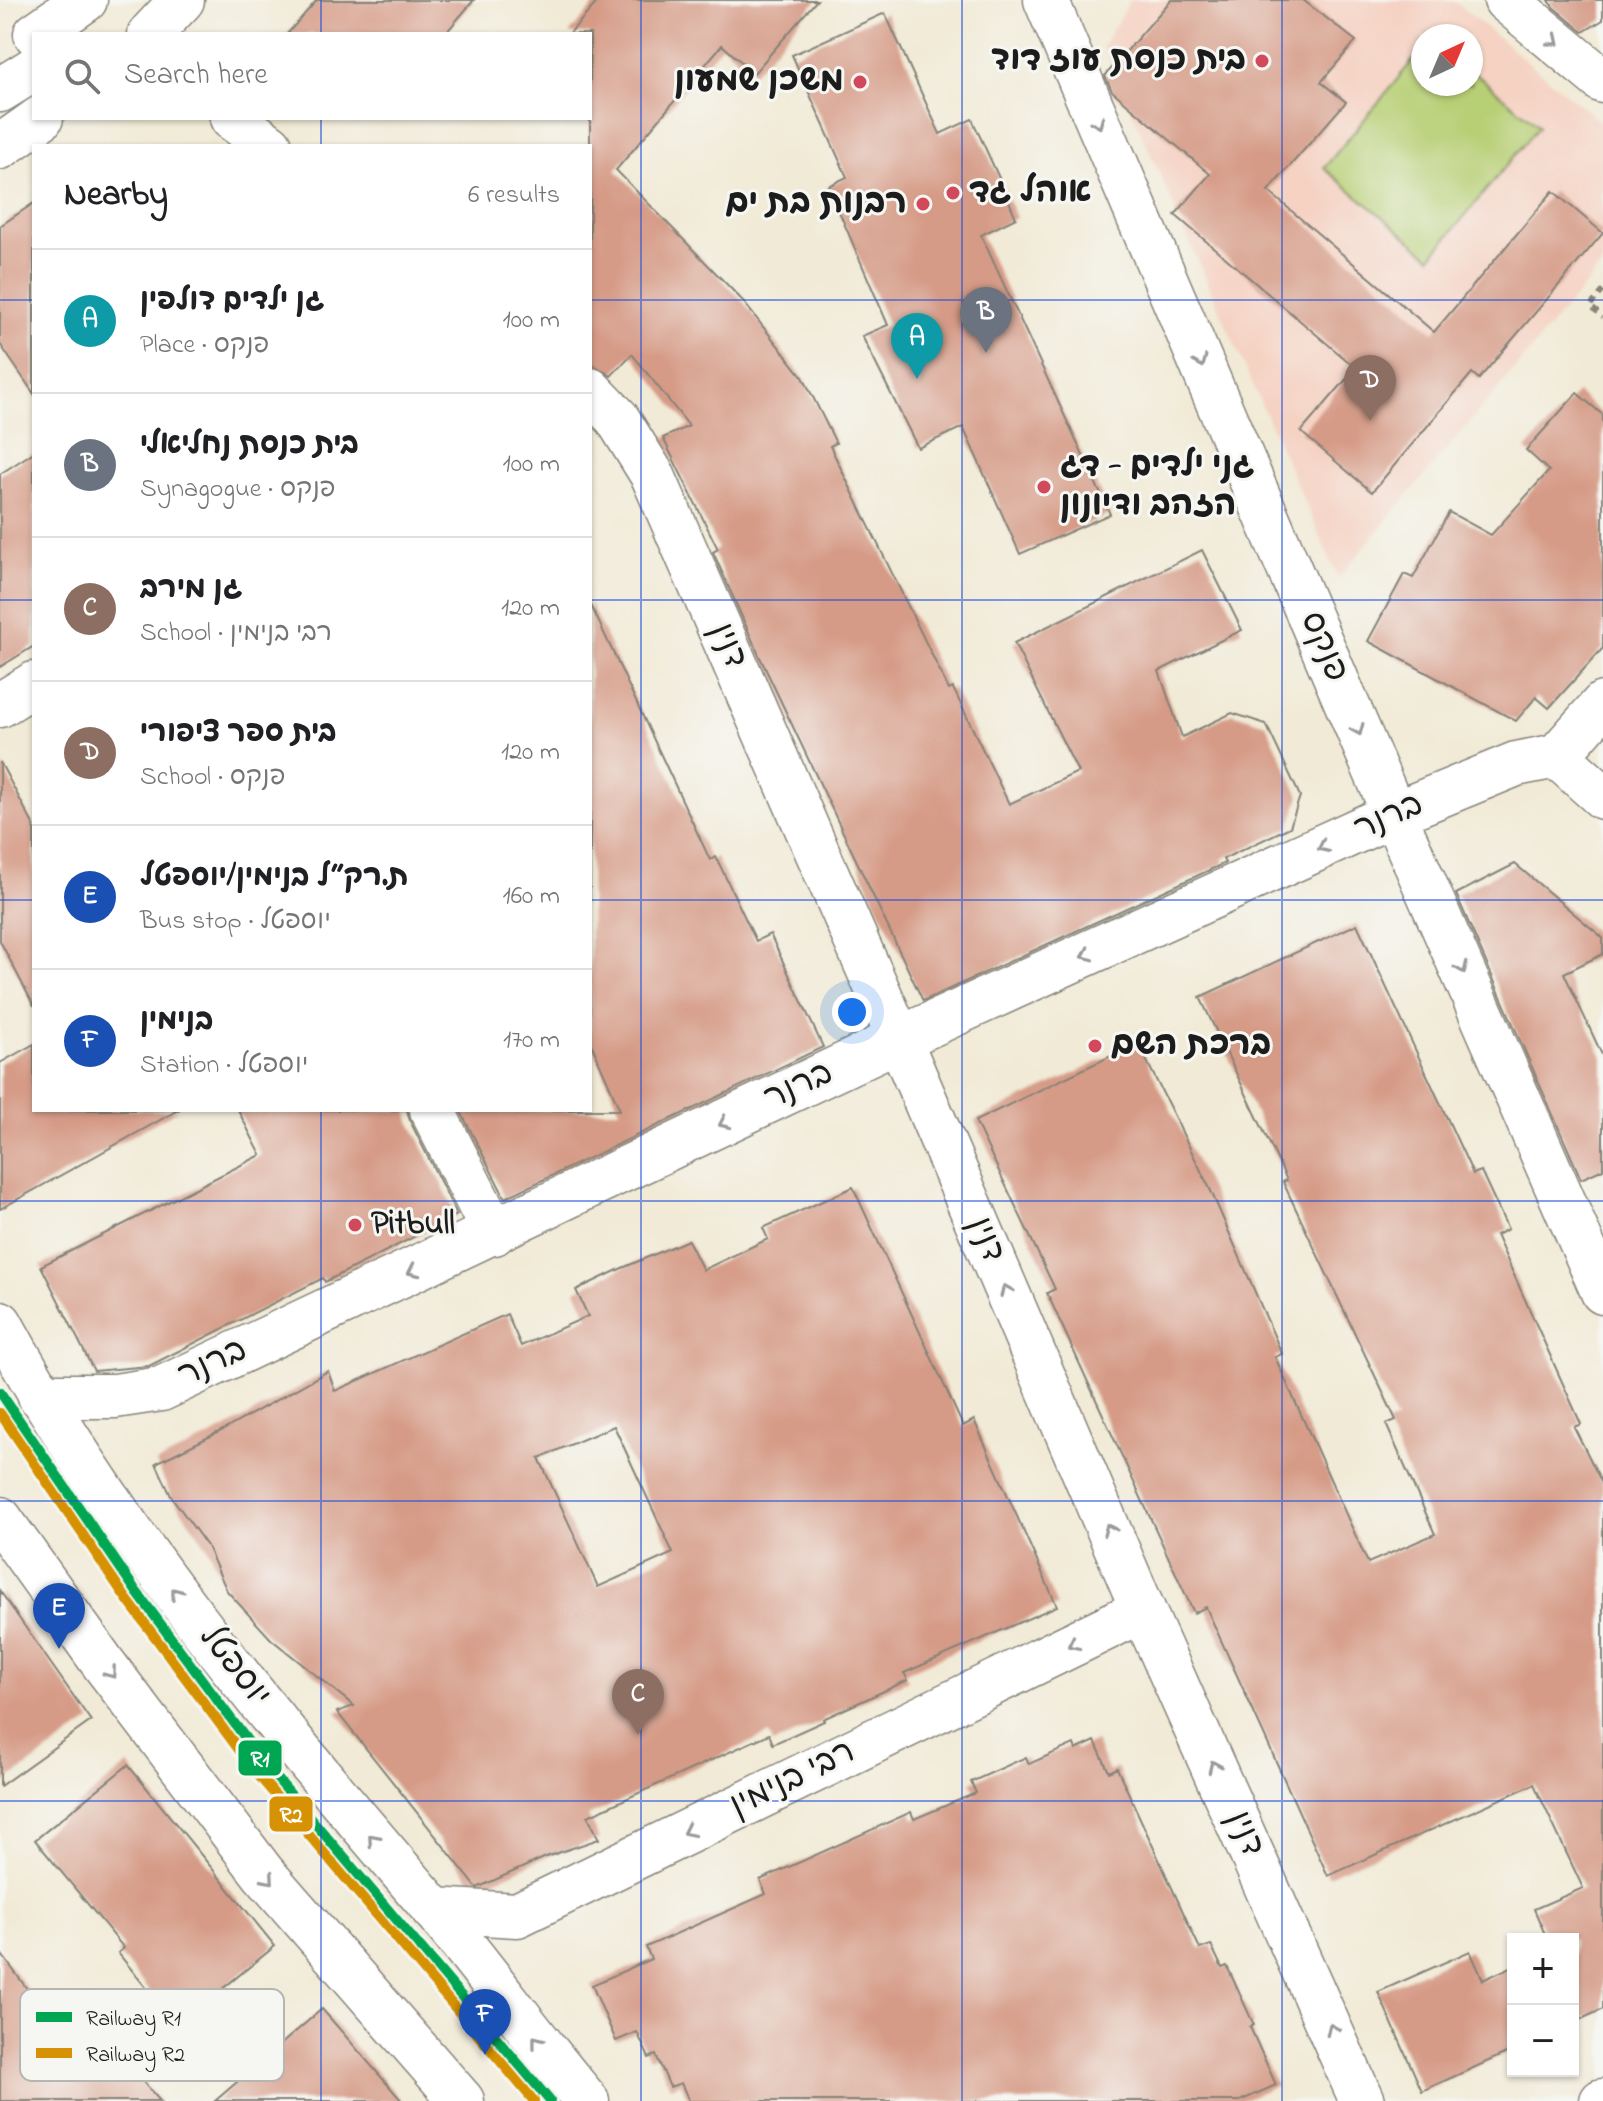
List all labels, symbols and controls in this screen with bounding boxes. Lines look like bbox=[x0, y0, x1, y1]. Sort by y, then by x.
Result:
north arrow bbox=[1411, 24, 1483, 96]
one-way arrow bbox=[1545, 31, 1560, 46]
search box bbox=[32, 32, 592, 120]
place label: בית כנסת עוז דוד bbox=[991, 36, 1246, 86]
marker: בית כנסת עוז דוד bbox=[1253, 52, 1271, 70]
icon: search bbox=[60, 54, 104, 98]
text: Search here bbox=[124, 54, 268, 98]
place label: משכן שמעון bbox=[674, 57, 844, 107]
marker: משכן שמעון bbox=[851, 73, 869, 91]
one-way arrow bbox=[1089, 115, 1105, 129]
place label: אוהל גד bbox=[969, 168, 1092, 218]
text: Nearby bbox=[64, 171, 168, 221]
text: 6 results bbox=[468, 177, 560, 215]
place label: רבנות בת ים bbox=[726, 179, 907, 229]
marker: אוהל גד bbox=[944, 184, 962, 202]
marker: רבנות בת ים bbox=[914, 195, 932, 213]
text: גן ילדים דולפין bbox=[140, 280, 324, 324]
pin: B bbox=[960, 287, 1012, 353]
text: A bbox=[82, 302, 98, 340]
text: 100 m bbox=[503, 302, 560, 340]
pin: A bbox=[891, 313, 943, 379]
text: Place · פנקס bbox=[140, 327, 269, 365]
one-way arrow bbox=[1191, 354, 1207, 368]
pin: D bbox=[1344, 355, 1396, 421]
text: בית כנסת נחליאלי bbox=[140, 424, 359, 468]
place label: גני ילדים - דג הזהב ודיונון bbox=[1060, 442, 1255, 531]
text: B bbox=[81, 446, 99, 484]
text: 100 m bbox=[503, 446, 560, 484]
text: Synagogue · פנקס bbox=[140, 471, 335, 509]
marker: גני ילדים - דג הזהב ודיונון bbox=[1035, 478, 1053, 496]
text: גן מירב bbox=[140, 568, 242, 612]
text: C bbox=[83, 590, 97, 628]
text: 120 m bbox=[501, 590, 560, 628]
street label: פנקס bbox=[1286, 604, 1360, 690]
text: School · רבי בנימין bbox=[140, 615, 332, 653]
street label: דנין bbox=[695, 615, 759, 677]
text: בית ספר ציפורי bbox=[140, 712, 337, 756]
one-way arrow bbox=[1349, 722, 1365, 736]
text: D bbox=[80, 734, 100, 772]
text: 120 m bbox=[501, 734, 560, 772]
text: School · פנקס bbox=[140, 759, 285, 797]
street label: ברנר bbox=[1346, 781, 1432, 855]
one-way arrow bbox=[1317, 837, 1332, 853]
text: ת.רק״ל בנימין/יוספטל bbox=[140, 856, 409, 900]
text: E bbox=[82, 878, 98, 916]
text: 160 m bbox=[502, 878, 560, 916]
text: Bus stop · יוספטל bbox=[140, 903, 331, 941]
one-way arrow bbox=[1081, 945, 1095, 961]
one-way arrow bbox=[1452, 960, 1468, 975]
your location bbox=[832, 992, 872, 1032]
text: בנימין bbox=[140, 1000, 214, 1044]
place label: ברכת השם bbox=[1111, 1021, 1271, 1071]
text: F bbox=[82, 1022, 98, 1060]
text: 170 m bbox=[503, 1022, 560, 1060]
marker: ברכת השם bbox=[1086, 1037, 1104, 1055]
text: Station · יוספטל bbox=[140, 1047, 308, 1085]
street label: ברנר bbox=[756, 1049, 842, 1125]
one-way arrow bbox=[718, 1113, 732, 1129]
place label: Pitbull bbox=[371, 1200, 455, 1250]
street label: דנין bbox=[953, 1209, 1017, 1271]
marker: Pitbull bbox=[346, 1216, 364, 1234]
one-way arrow bbox=[407, 1261, 421, 1277]
one-way arrow bbox=[1000, 1284, 1016, 1298]
street label: ברנר bbox=[170, 1326, 256, 1402]
one-way arrow bbox=[1102, 1523, 1118, 1537]
pin: E bbox=[33, 1583, 85, 1649]
one-way arrow bbox=[171, 1587, 185, 1602]
street label: יוספטל bbox=[186, 1615, 282, 1719]
one-way arrow bbox=[1067, 1634, 1082, 1650]
one-way arrow bbox=[101, 1664, 115, 1679]
pin: C bbox=[612, 1669, 664, 1735]
street label: רבי בנימין bbox=[722, 1728, 864, 1832]
line badge: R1 bbox=[237, 1739, 283, 1777]
text: R1 bbox=[250, 1745, 270, 1777]
one-way arrow bbox=[1208, 1760, 1224, 1775]
line badge: R2 bbox=[268, 1795, 314, 1833]
text: R2 bbox=[279, 1801, 303, 1833]
street label: דנין bbox=[1212, 1803, 1276, 1865]
one-way arrow bbox=[682, 1821, 697, 1837]
one-way arrow bbox=[368, 1834, 383, 1849]
one-way arrow bbox=[259, 1870, 274, 1885]
map controls bbox=[1507, 1933, 1579, 2077]
button: + bbox=[1507, 1933, 1579, 2005]
legend bbox=[20, 1989, 284, 2081]
pin: F bbox=[459, 1989, 511, 2055]
text: Railway R1 bbox=[86, 2004, 181, 2037]
button: − bbox=[1507, 2005, 1579, 2077]
one-way arrow bbox=[1325, 2023, 1341, 2037]
one-way arrow bbox=[532, 2035, 546, 2050]
text: Railway R2 bbox=[86, 2040, 185, 2073]

